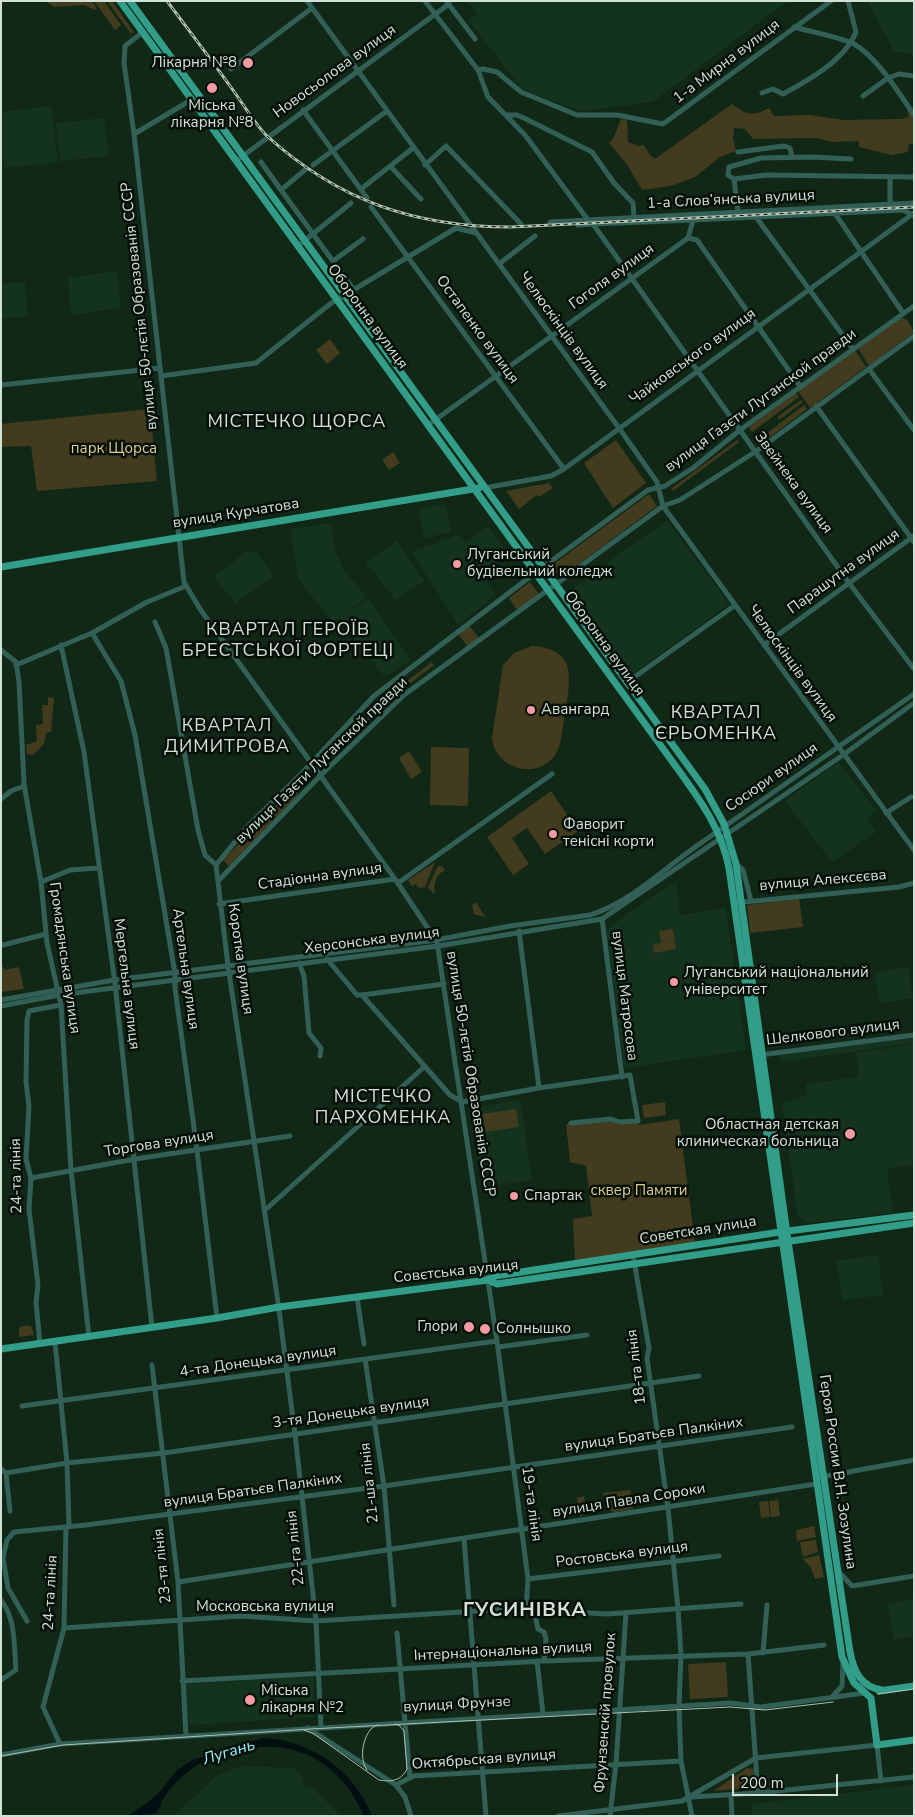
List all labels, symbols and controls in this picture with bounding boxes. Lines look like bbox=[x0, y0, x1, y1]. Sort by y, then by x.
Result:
street label: 1-а Мирна вулиця bbox=[670, 16, 784, 108]
street label: Новосьолова вулиця bbox=[270, 21, 400, 123]
place label: Лікарня №8 bbox=[151, 54, 237, 72]
marker: Лікарня №8 bbox=[241, 56, 255, 70]
marker: Міська лікарня №8 bbox=[205, 81, 219, 95]
place label: Міська лікарня №8 bbox=[170, 97, 254, 132]
street label: вулиця 50-лєтія Образованія СССР bbox=[118, 181, 162, 431]
street label: 1-а Слов’янська вулиця bbox=[647, 187, 815, 213]
street label: Гоголя вулиця bbox=[566, 240, 658, 314]
street label: Оборонна вулиця bbox=[323, 261, 411, 373]
street label: Челюскінців вулиця bbox=[514, 269, 612, 393]
street label: Остапенко вулиця bbox=[432, 272, 522, 388]
street label: Чайковського вулиця bbox=[626, 305, 760, 409]
street label: вулиця Газєти Луганской правди bbox=[662, 325, 860, 477]
district label: МІСТЕЧКО ЩОРСА bbox=[206, 412, 388, 434]
street label: Звейнека вулиця bbox=[750, 429, 836, 537]
park label: парк Щорса bbox=[71, 440, 157, 458]
street label: вулиця Курчатова bbox=[172, 495, 300, 533]
street label: Парашутна вулиця bbox=[785, 525, 903, 619]
place label: Луганський будівельний коледж bbox=[467, 546, 612, 581]
marker: Луганський будівельний коледж bbox=[451, 558, 463, 570]
street label: Оборонна вулиця bbox=[560, 588, 648, 700]
street label: Челюскінців вулиця bbox=[743, 602, 841, 726]
district label: КВАРТАЛ ГЕРОЇВ БРЕСТСЬКОЇ ФОРТЕЦІ bbox=[180, 620, 396, 662]
street label: вулиця Газєти Луганской правди bbox=[232, 674, 412, 848]
place label: Авангард bbox=[541, 701, 609, 719]
district label: КВАРТАЛ ЄРЬОМЕНКА bbox=[654, 703, 778, 746]
marker: Авангард bbox=[525, 704, 537, 716]
district label: КВАРТАЛ ДИМИТРОВА bbox=[163, 716, 291, 759]
street label: Сосюри вулиця bbox=[722, 739, 822, 817]
place label: Фаворит тенісні корти bbox=[563, 816, 654, 851]
marker: Фаворит тенісні корти bbox=[547, 828, 559, 840]
street label: Стадіонна вулиця bbox=[257, 859, 383, 895]
street label: вулиця Алексєєва bbox=[759, 866, 887, 896]
street label: Громадянська вулиця bbox=[44, 881, 84, 1035]
street label: Коротка вулиця bbox=[223, 902, 257, 1016]
street label: Артельна вулиця bbox=[168, 907, 202, 1031]
street label: Мергельна вулиця bbox=[109, 917, 143, 1051]
street label: Херсонська вулиця bbox=[303, 924, 441, 958]
street label: вулиця Матросова bbox=[607, 930, 641, 1062]
street label: вулиця 50-лєтія Образованія СССР bbox=[442, 950, 498, 1198]
place label: Луганський національний університет bbox=[684, 964, 869, 999]
marker: Луганський національний університет bbox=[668, 976, 680, 988]
street label: Шелкового вулиця bbox=[765, 1016, 901, 1050]
district label: МІСТЕЧКО ПАРХОМЕНКА bbox=[313, 1087, 453, 1130]
place label: Областная детская клиническая больница bbox=[677, 1116, 839, 1151]
street label: Торгова вулиця bbox=[103, 1126, 215, 1162]
marker: Областная детская клиническая больница bbox=[843, 1127, 857, 1141]
street label: 24-та лінія bbox=[7, 1138, 27, 1214]
park label: сквер Памяти bbox=[591, 1182, 687, 1200]
place label: Спартак bbox=[524, 1187, 582, 1205]
marker: Спартак bbox=[508, 1190, 520, 1202]
street label: Советская улица bbox=[638, 1213, 758, 1249]
street label: Совєтська вулиця bbox=[393, 1256, 519, 1288]
place label: Глори bbox=[417, 1318, 458, 1336]
marker: Глори bbox=[462, 1320, 476, 1334]
place label: Солнышко bbox=[496, 1320, 571, 1338]
marker: Солнышко bbox=[478, 1322, 492, 1336]
street label: 18-та лінія bbox=[623, 1328, 651, 1406]
street label: 4-та Донецька вулиця bbox=[179, 1342, 337, 1382]
street label: Героя России В.Н. Зозулина bbox=[814, 1373, 860, 1571]
street label: 3-тя Донецька вулиця bbox=[272, 1393, 430, 1433]
street label: вулиця Братьєв Палкіних bbox=[564, 1414, 744, 1456]
street label: 21-ша лінія bbox=[357, 1442, 383, 1524]
street label: 19-та лінія bbox=[517, 1465, 545, 1543]
street label: вулиця Братьєв Палкіних bbox=[163, 1470, 343, 1512]
street label: вулиця Павла Сороки bbox=[551, 1480, 707, 1522]
street label: 22-га лінія bbox=[283, 1509, 309, 1587]
street label: 23-тя лінія bbox=[150, 1527, 176, 1605]
street label: Ростовська вулиця bbox=[555, 1538, 689, 1572]
street label: 24-та лінія bbox=[40, 1555, 62, 1631]
street label: Московська вулиця bbox=[196, 1598, 334, 1616]
district label: ГУСИНІВКА bbox=[462, 1599, 588, 1623]
street label: Фрунзенскій провулок bbox=[591, 1632, 621, 1794]
street label: Інтернаціональна вулиця bbox=[413, 1638, 593, 1666]
place label: Міська лікарня №2 bbox=[261, 1682, 344, 1717]
marker: Міська лікарня №2 bbox=[243, 1693, 257, 1707]
street label: вулиця Фрунзе bbox=[403, 1693, 511, 1717]
water label: Лугань bbox=[200, 1736, 258, 1770]
street label: Октябрьская вулиця bbox=[411, 1746, 557, 1774]
scale bar bbox=[735, 1764, 841, 1796]
text: 200 m bbox=[740, 1773, 784, 1793]

